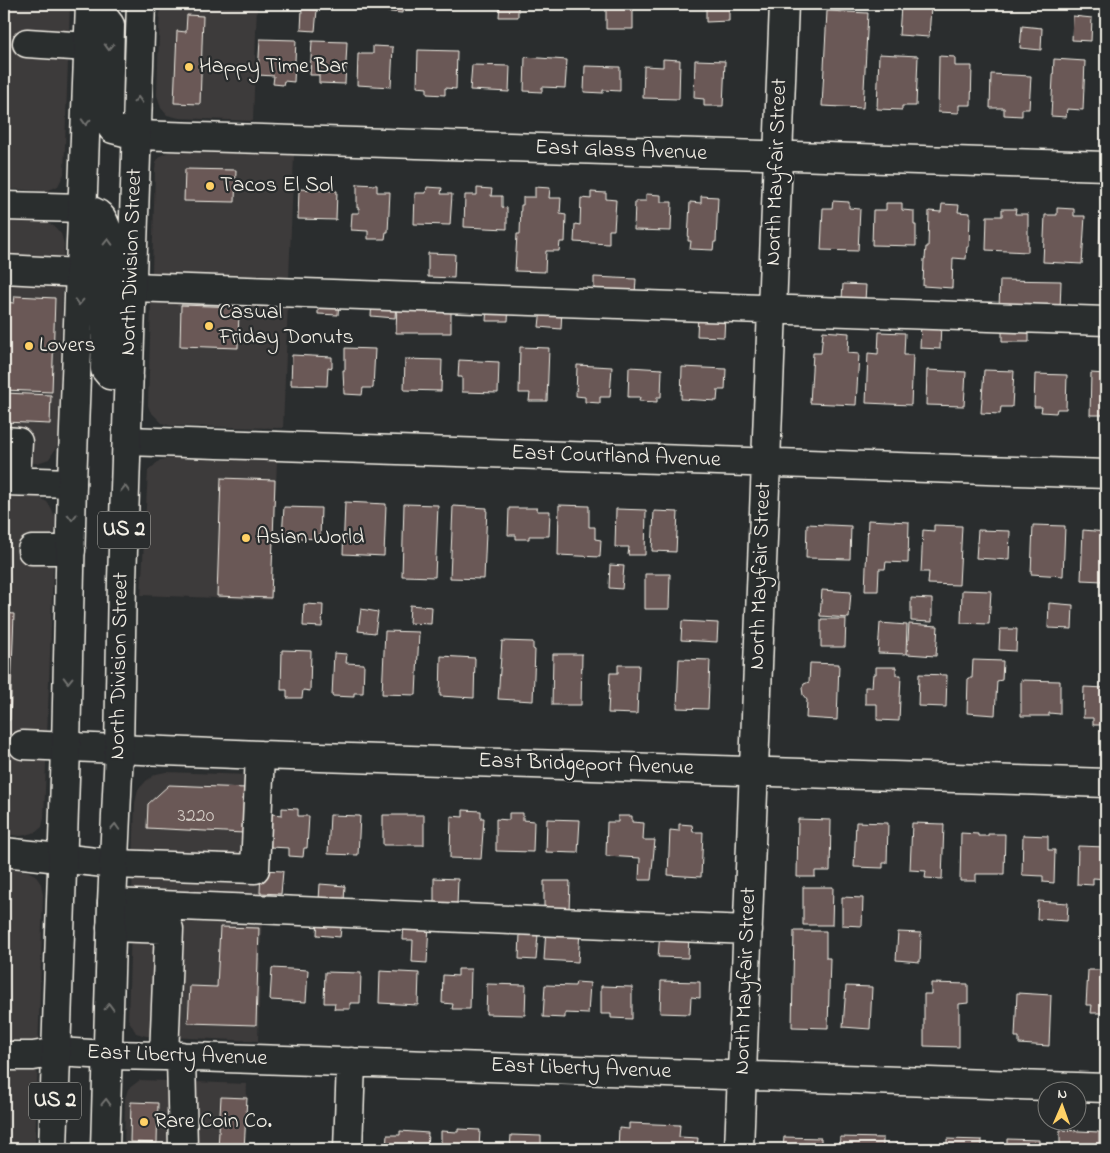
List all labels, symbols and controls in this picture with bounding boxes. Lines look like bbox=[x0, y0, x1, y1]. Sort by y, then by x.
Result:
one-way arrow bbox=[104, 43, 115, 51]
place label: Happy Time Bar bbox=[199, 51, 348, 84]
marker: Happy Time Bar bbox=[183, 61, 195, 73]
street label: North Mayfair Street bbox=[758, 77, 797, 266]
one-way arrow bbox=[132, 95, 143, 103]
one-way arrow bbox=[80, 119, 91, 127]
street label: East Glass Avenue bbox=[534, 132, 708, 170]
street label: North Division Street bbox=[113, 167, 151, 356]
place label: Tacos El Sol bbox=[220, 170, 334, 202]
marker: Tacos El Sol bbox=[204, 180, 216, 192]
one-way arrow bbox=[103, 238, 113, 246]
place label: Casual Friday Donuts bbox=[218, 297, 354, 355]
one-way arrow bbox=[74, 299, 85, 307]
marker: Casual Friday Donuts bbox=[203, 320, 215, 332]
place label: Lovers bbox=[39, 330, 96, 362]
marker: Lovers bbox=[23, 340, 35, 352]
street label: East Courtland Avenue bbox=[511, 437, 721, 477]
street label: North Mayfair Street bbox=[742, 481, 781, 670]
one-way arrow bbox=[120, 485, 130, 493]
road number: US 2 bbox=[98, 512, 150, 548]
one-way arrow bbox=[67, 514, 77, 521]
place label: Asian World bbox=[256, 522, 364, 554]
marker: Asian World bbox=[240, 532, 252, 544]
street label: North Division Street bbox=[102, 571, 138, 760]
one-way arrow bbox=[63, 676, 73, 684]
street label: East Bridgeport Avenue bbox=[478, 745, 695, 786]
house number: 3220 bbox=[178, 802, 215, 831]
one-way arrow bbox=[110, 822, 121, 830]
street label: North Mayfair Street bbox=[727, 886, 766, 1075]
one-way arrow bbox=[104, 1002, 114, 1010]
street label: East Liberty Avenue bbox=[86, 1037, 268, 1076]
street label: East Liberty Avenue bbox=[490, 1050, 672, 1089]
north arrow bbox=[1038, 1080, 1088, 1130]
road number: US 2 bbox=[29, 1082, 81, 1120]
text: N bbox=[1057, 1084, 1067, 1105]
one-way arrow bbox=[101, 1098, 112, 1106]
place label: Rare Coin Co. bbox=[154, 1106, 272, 1138]
marker: Rare Coin Co. bbox=[138, 1116, 150, 1128]

